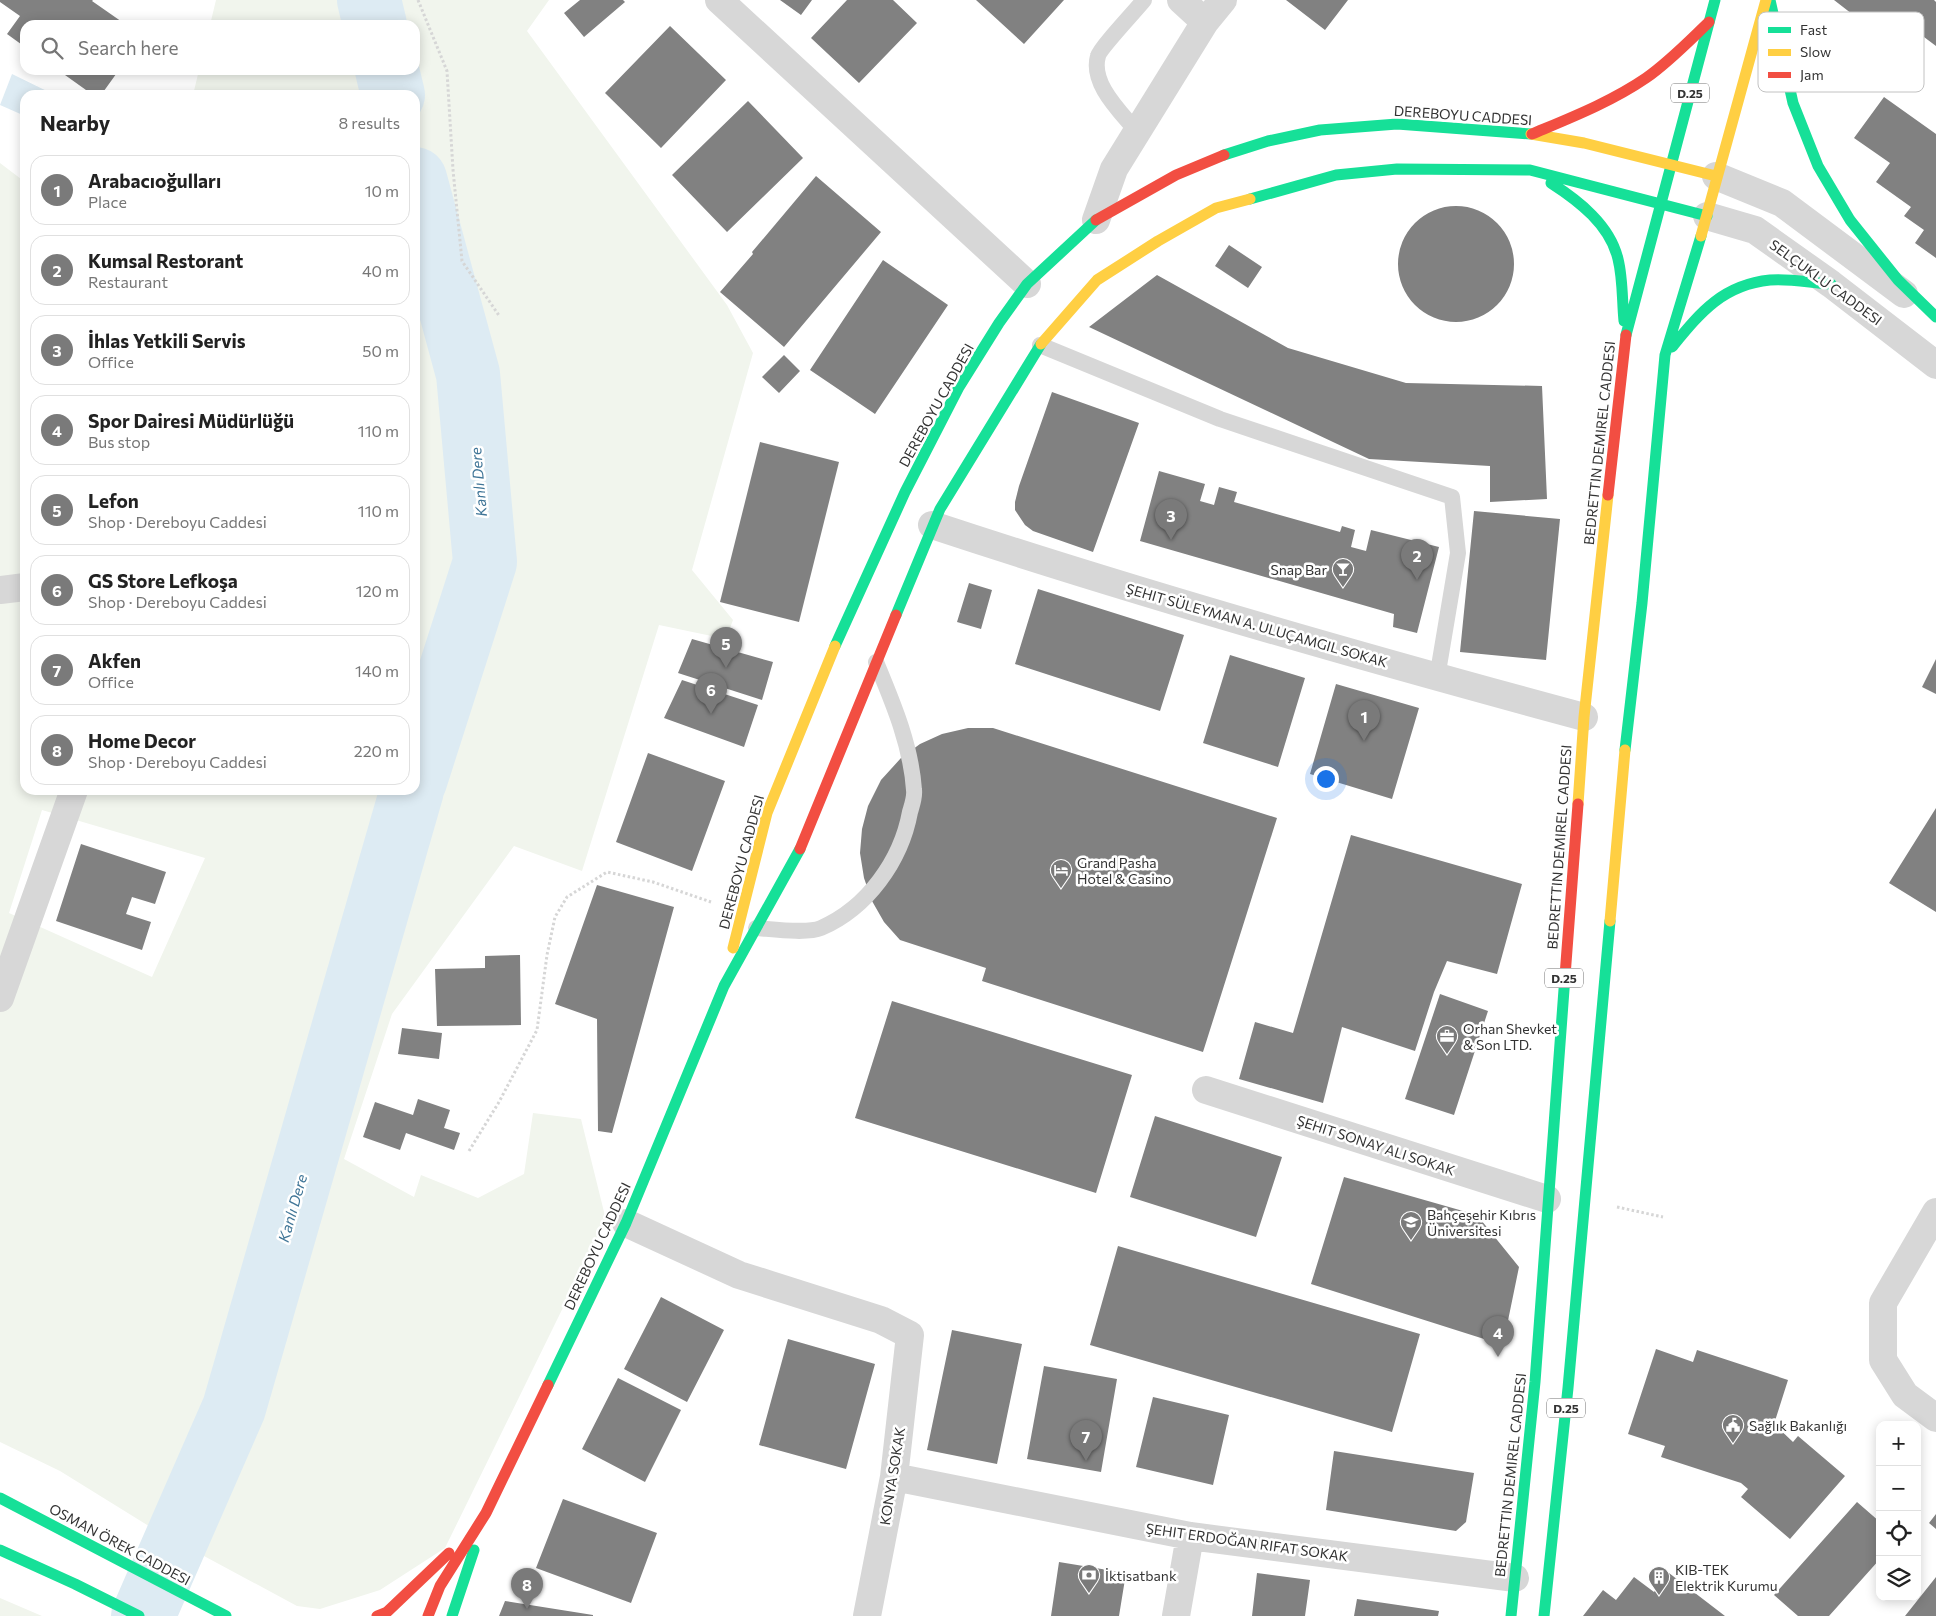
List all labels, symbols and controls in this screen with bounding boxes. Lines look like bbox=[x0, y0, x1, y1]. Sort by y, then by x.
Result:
legend bbox=[1758, 12, 1924, 92]
search box bbox=[20, 20, 420, 75]
text: Fast bbox=[1800, 21, 1827, 38]
icon: search bbox=[38, 34, 66, 62]
text: Search here bbox=[78, 36, 178, 59]
text: Slow bbox=[1800, 43, 1831, 60]
text: Jam bbox=[1800, 66, 1824, 83]
road number: D.25 bbox=[1671, 84, 1709, 102]
street label: DEREBOYU CADDESI bbox=[1393, 102, 1533, 128]
text: Nearby bbox=[40, 110, 110, 135]
text: 8 results bbox=[339, 113, 400, 132]
text: Arabacıoğulları bbox=[88, 169, 221, 192]
text: 1 bbox=[53, 181, 61, 200]
text: 10 m bbox=[365, 181, 399, 200]
text: Place bbox=[88, 192, 127, 211]
street label: SELÇUKLU CADDESI bbox=[1767, 236, 1885, 328]
text: Kumsal Restorant bbox=[88, 249, 243, 272]
text: 2 bbox=[52, 261, 62, 280]
text: 40 m bbox=[362, 261, 399, 280]
text: Restaurant bbox=[88, 272, 168, 291]
text: İhlas Yetkili Servis bbox=[88, 329, 246, 352]
street label: DEREBOYU CADDESI bbox=[895, 340, 977, 470]
street label: BEDRETTIN DEMIREL CADDESI bbox=[1580, 340, 1618, 546]
text: 3 bbox=[52, 341, 62, 360]
text: 50 m bbox=[362, 341, 399, 360]
text: Office bbox=[88, 352, 134, 371]
text: Spor Dairesi Müdürlüğü bbox=[88, 409, 294, 432]
text: 4 bbox=[52, 421, 62, 440]
text: 110 m bbox=[358, 421, 399, 440]
text: Bus stop bbox=[88, 432, 150, 451]
water label: Kanlı Dere bbox=[466, 446, 490, 517]
text: Lefon bbox=[88, 489, 139, 512]
pin: 3 bbox=[1155, 499, 1187, 540]
text: 5 bbox=[52, 501, 62, 520]
text: 110 m bbox=[358, 501, 399, 520]
text: Shop · Dereboyu Caddesi bbox=[88, 512, 267, 531]
pin: 2 bbox=[1401, 539, 1433, 580]
bar icon: Snap Bar bbox=[1331, 557, 1355, 588]
place label: Snap Bar bbox=[1271, 561, 1327, 578]
text: GS Store Lefkoşa bbox=[88, 569, 238, 592]
street label: ŞEHIT SÜLEYMAN A. ULUÇAMGIL SOKAK bbox=[1124, 579, 1390, 671]
text: 6 bbox=[52, 581, 62, 600]
text: 120 m bbox=[356, 581, 399, 600]
text: Shop · Dereboyu Caddesi bbox=[88, 592, 267, 611]
pin: 5 bbox=[710, 627, 742, 668]
text: Akfen bbox=[88, 649, 141, 672]
text: 7 bbox=[53, 661, 61, 680]
text: 140 m bbox=[355, 661, 399, 680]
text: Office bbox=[88, 672, 134, 691]
pin: 6 bbox=[695, 673, 727, 714]
pin: 1 bbox=[1348, 700, 1380, 741]
text: Home Decor bbox=[88, 729, 196, 752]
text: 8 bbox=[52, 741, 62, 760]
text: 220 m bbox=[354, 741, 399, 760]
street label: BEDRETTIN DEMIREL CADDESI bbox=[1543, 744, 1575, 950]
text: Shop · Dereboyu Caddesi bbox=[88, 752, 267, 771]
your location bbox=[1313, 766, 1339, 792]
street label: DEREBOYU CADDESI bbox=[715, 793, 767, 931]
place label: Grand Pasha Hotel & Casino bbox=[1077, 854, 1171, 887]
hotel icon: Grand Pasha Hotel & Casino bbox=[1049, 858, 1073, 889]
road number: D.25 bbox=[1545, 968, 1583, 988]
place label: Orhan Shevket & Son LTD. bbox=[1463, 1020, 1557, 1053]
office icon: Orhan Shevket & Son LTD. bbox=[1435, 1024, 1459, 1055]
street label: ŞEHIT SONAY ALI SOKAK bbox=[1295, 1111, 1457, 1179]
water label: Kanlı Dere bbox=[274, 1172, 310, 1244]
street label: DEREBOYU CADDESI bbox=[560, 1180, 634, 1312]
place label: Bahçeşehir Kıbrıs Üniversitesi bbox=[1427, 1206, 1536, 1239]
school or university icon: Bahçeşehir Kıbrıs Üniversitesi bbox=[1399, 1210, 1423, 1241]
pin: 4 bbox=[1482, 1316, 1514, 1357]
street label: BEDRETTIN DEMIREL CADDESI bbox=[1491, 1372, 1529, 1578]
road number: D.25 bbox=[1547, 1399, 1585, 1418]
public building icon: Sağlık Bakanlığı bbox=[1721, 1413, 1745, 1444]
place label: Sağlık Bakanlığı bbox=[1749, 1417, 1847, 1434]
pin: 7 bbox=[1070, 1420, 1102, 1461]
map controls bbox=[1876, 1421, 1921, 1601]
button: + bbox=[1876, 1421, 1921, 1466]
street label: KONYA SOKAK bbox=[876, 1426, 908, 1526]
button: − bbox=[1876, 1466, 1921, 1511]
street label: OSMAN ÖREK CADDESI bbox=[46, 1500, 194, 1588]
button: locate bbox=[1876, 1511, 1921, 1556]
street label: ŞEHIT ERDOĞAN RIFAT SOKAK bbox=[1145, 1519, 1349, 1565]
button: layers bbox=[1876, 1556, 1921, 1601]
place label: KIB-TEK Elektrik Kurumu bbox=[1675, 1561, 1778, 1594]
bank icon: İktisatbank bbox=[1077, 1563, 1101, 1594]
building icon: KIB-TEK Elektrik Kurumu bbox=[1647, 1565, 1671, 1596]
place label: İktisatbank bbox=[1105, 1567, 1177, 1584]
pin: 8 bbox=[511, 1568, 543, 1609]

